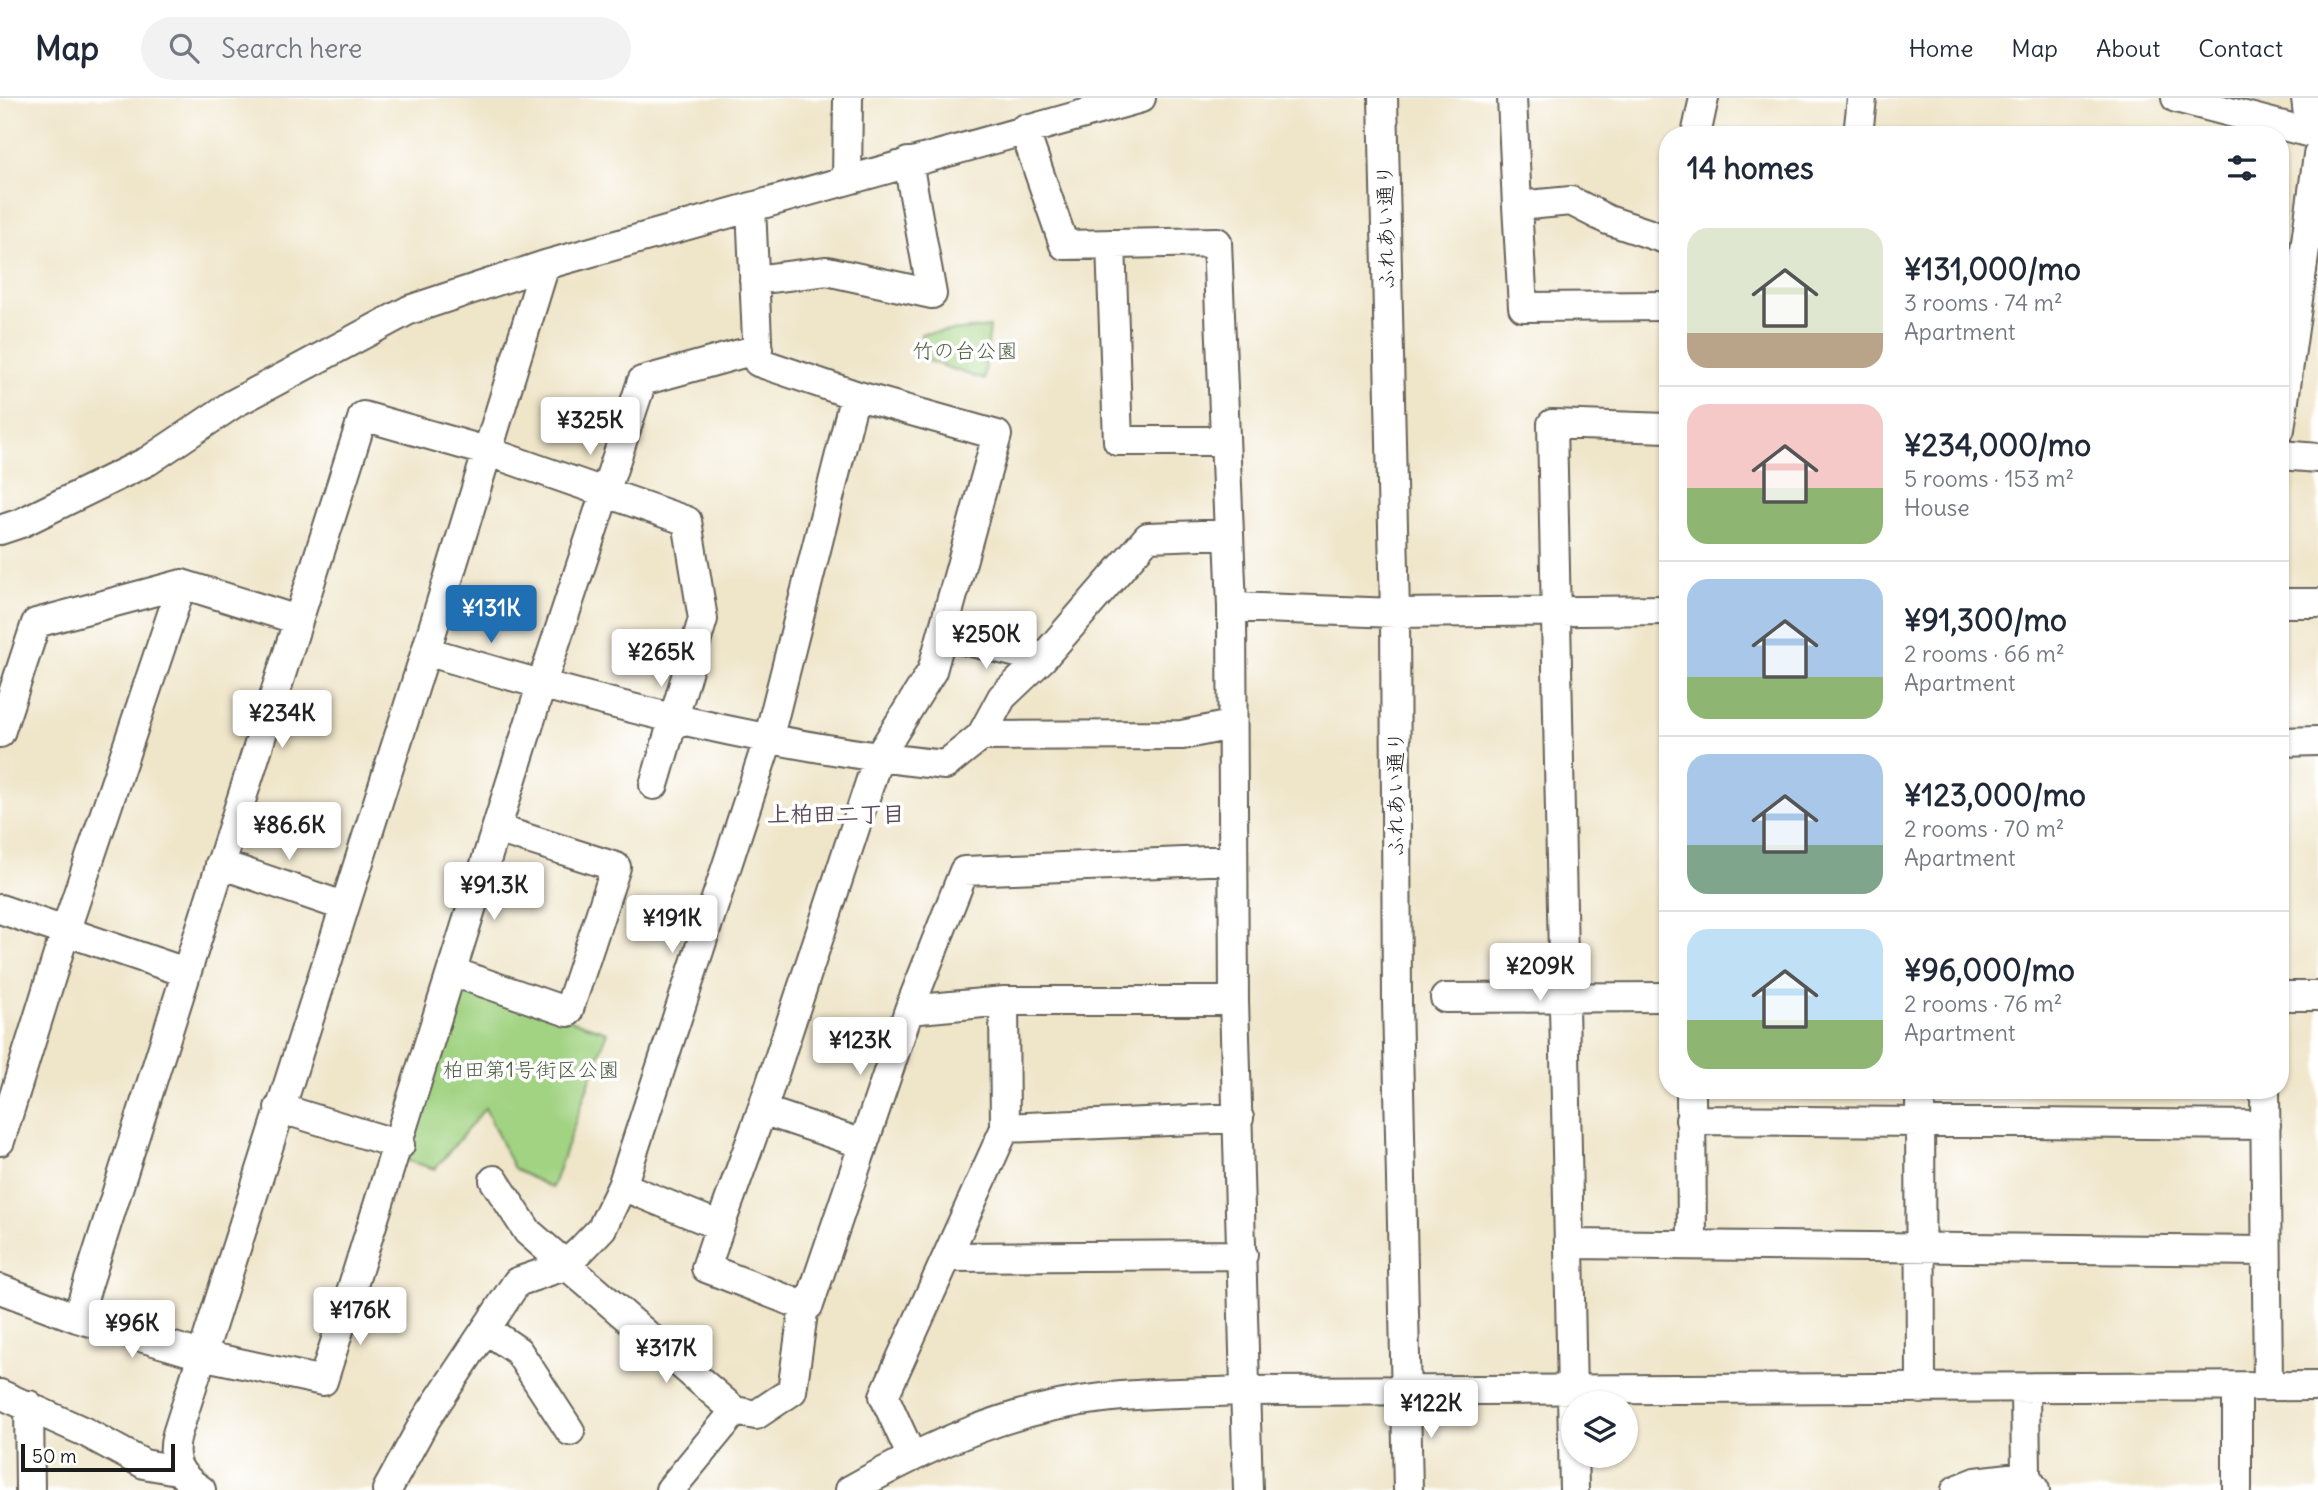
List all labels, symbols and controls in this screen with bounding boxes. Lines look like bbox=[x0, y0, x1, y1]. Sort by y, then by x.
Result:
search box bbox=[141, 17, 631, 80]
text: Map bbox=[35, 27, 99, 69]
icon: search bbox=[165, 29, 203, 67]
text: Search here bbox=[221, 32, 362, 65]
text: Home bbox=[1909, 33, 1973, 63]
text: Map bbox=[2011, 33, 2058, 63]
text: About bbox=[2096, 33, 2160, 63]
text: Contact bbox=[2198, 33, 2283, 63]
text: 14 homes bbox=[1687, 149, 1814, 187]
icon: filters bbox=[2223, 149, 2261, 187]
street label: ふれあい通り bbox=[1371, 164, 1400, 290]
text: ¥131,000/mo bbox=[1904, 250, 2081, 288]
icon: home bbox=[1743, 256, 1827, 340]
text: 3 rooms · 74 m² bbox=[1904, 288, 2063, 317]
text: Apartment bbox=[1904, 317, 2016, 346]
park label: 竹の台公園 bbox=[913, 337, 1018, 364]
pin: ¥325K bbox=[541, 398, 639, 457]
text: ¥325K bbox=[557, 405, 623, 434]
text: ¥234,000/mo bbox=[1904, 426, 2091, 464]
icon: home bbox=[1743, 432, 1827, 516]
text: 5 rooms · 153 m² bbox=[1904, 464, 2074, 493]
text: House bbox=[1904, 493, 1970, 522]
pin: ¥131K bbox=[442, 586, 540, 645]
text: ¥131K bbox=[462, 593, 520, 622]
text: ¥91,300/mo bbox=[1904, 601, 2067, 639]
icon: home bbox=[1743, 607, 1827, 691]
pin: ¥250K bbox=[937, 612, 1035, 671]
text: ¥250K bbox=[952, 619, 1020, 648]
pin: ¥265K bbox=[612, 630, 710, 689]
text: ¥265K bbox=[628, 637, 694, 666]
text: 2 rooms · 66 m² bbox=[1904, 639, 2065, 668]
text: Apartment bbox=[1904, 668, 2016, 697]
pin: ¥234K bbox=[233, 690, 331, 750]
text: ¥234K bbox=[249, 698, 315, 727]
street label: ふれあい通り bbox=[1382, 731, 1409, 857]
text: ¥123,000/mo bbox=[1904, 776, 2086, 814]
icon: home bbox=[1743, 782, 1827, 866]
district label: 上柏田二丁目 bbox=[767, 799, 905, 828]
pin: ¥86.6K bbox=[232, 802, 346, 862]
text: ¥86.6K bbox=[253, 810, 325, 839]
text: 2 rooms · 70 m² bbox=[1904, 814, 2064, 843]
text: Apartment bbox=[1904, 843, 2016, 872]
pin: ¥91.3K bbox=[437, 862, 551, 922]
text: ¥91.3K bbox=[460, 870, 528, 899]
pin: ¥191K bbox=[623, 896, 721, 955]
text: ¥191K bbox=[642, 903, 702, 932]
pin: ¥209K bbox=[1491, 944, 1589, 1003]
text: ¥209K bbox=[1506, 951, 1574, 980]
text: ¥96,000/mo bbox=[1904, 951, 2075, 989]
icon: home bbox=[1743, 957, 1827, 1041]
text: 2 rooms · 76 m² bbox=[1904, 989, 2062, 1018]
pin: ¥123K bbox=[811, 1018, 909, 1077]
text: Apartment bbox=[1904, 1018, 2016, 1047]
text: ¥123K bbox=[829, 1025, 891, 1054]
park label: 柏田第1号街区公園 bbox=[443, 1056, 619, 1083]
pin: ¥176K bbox=[311, 1288, 409, 1347]
text: ¥176K bbox=[329, 1295, 391, 1324]
pin: ¥96K bbox=[91, 1300, 173, 1360]
text: ¥96K bbox=[105, 1308, 159, 1337]
pin: ¥317K bbox=[617, 1326, 715, 1385]
text: ¥317K bbox=[636, 1333, 696, 1362]
pin: ¥122K bbox=[1382, 1380, 1480, 1440]
text: ¥122K bbox=[1400, 1388, 1462, 1417]
map controls bbox=[1561, 1391, 1638, 1468]
button: layers bbox=[1561, 1391, 1638, 1468]
scale bar bbox=[21, 1441, 175, 1473]
text: 50 m bbox=[32, 1444, 77, 1468]

